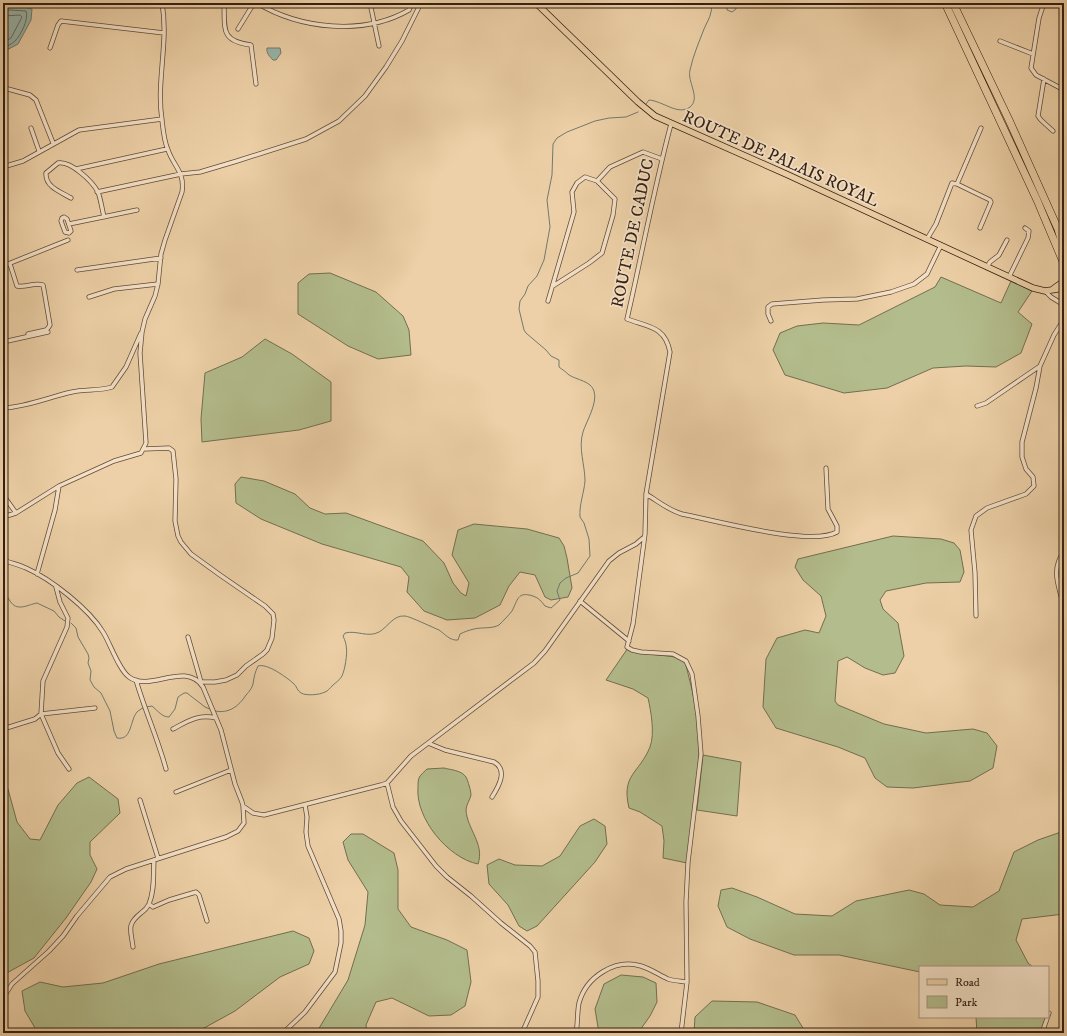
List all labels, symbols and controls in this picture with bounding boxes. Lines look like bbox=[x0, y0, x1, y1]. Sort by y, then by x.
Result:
street label: ROUTE DE PALAIS ROYAL bbox=[679, 106, 882, 212]
street label: ROUTE DE CADUC bbox=[606, 157, 660, 310]
legend bbox=[919, 966, 1049, 1018]
text: Road bbox=[955, 975, 980, 990]
text: Park bbox=[955, 995, 977, 1010]

